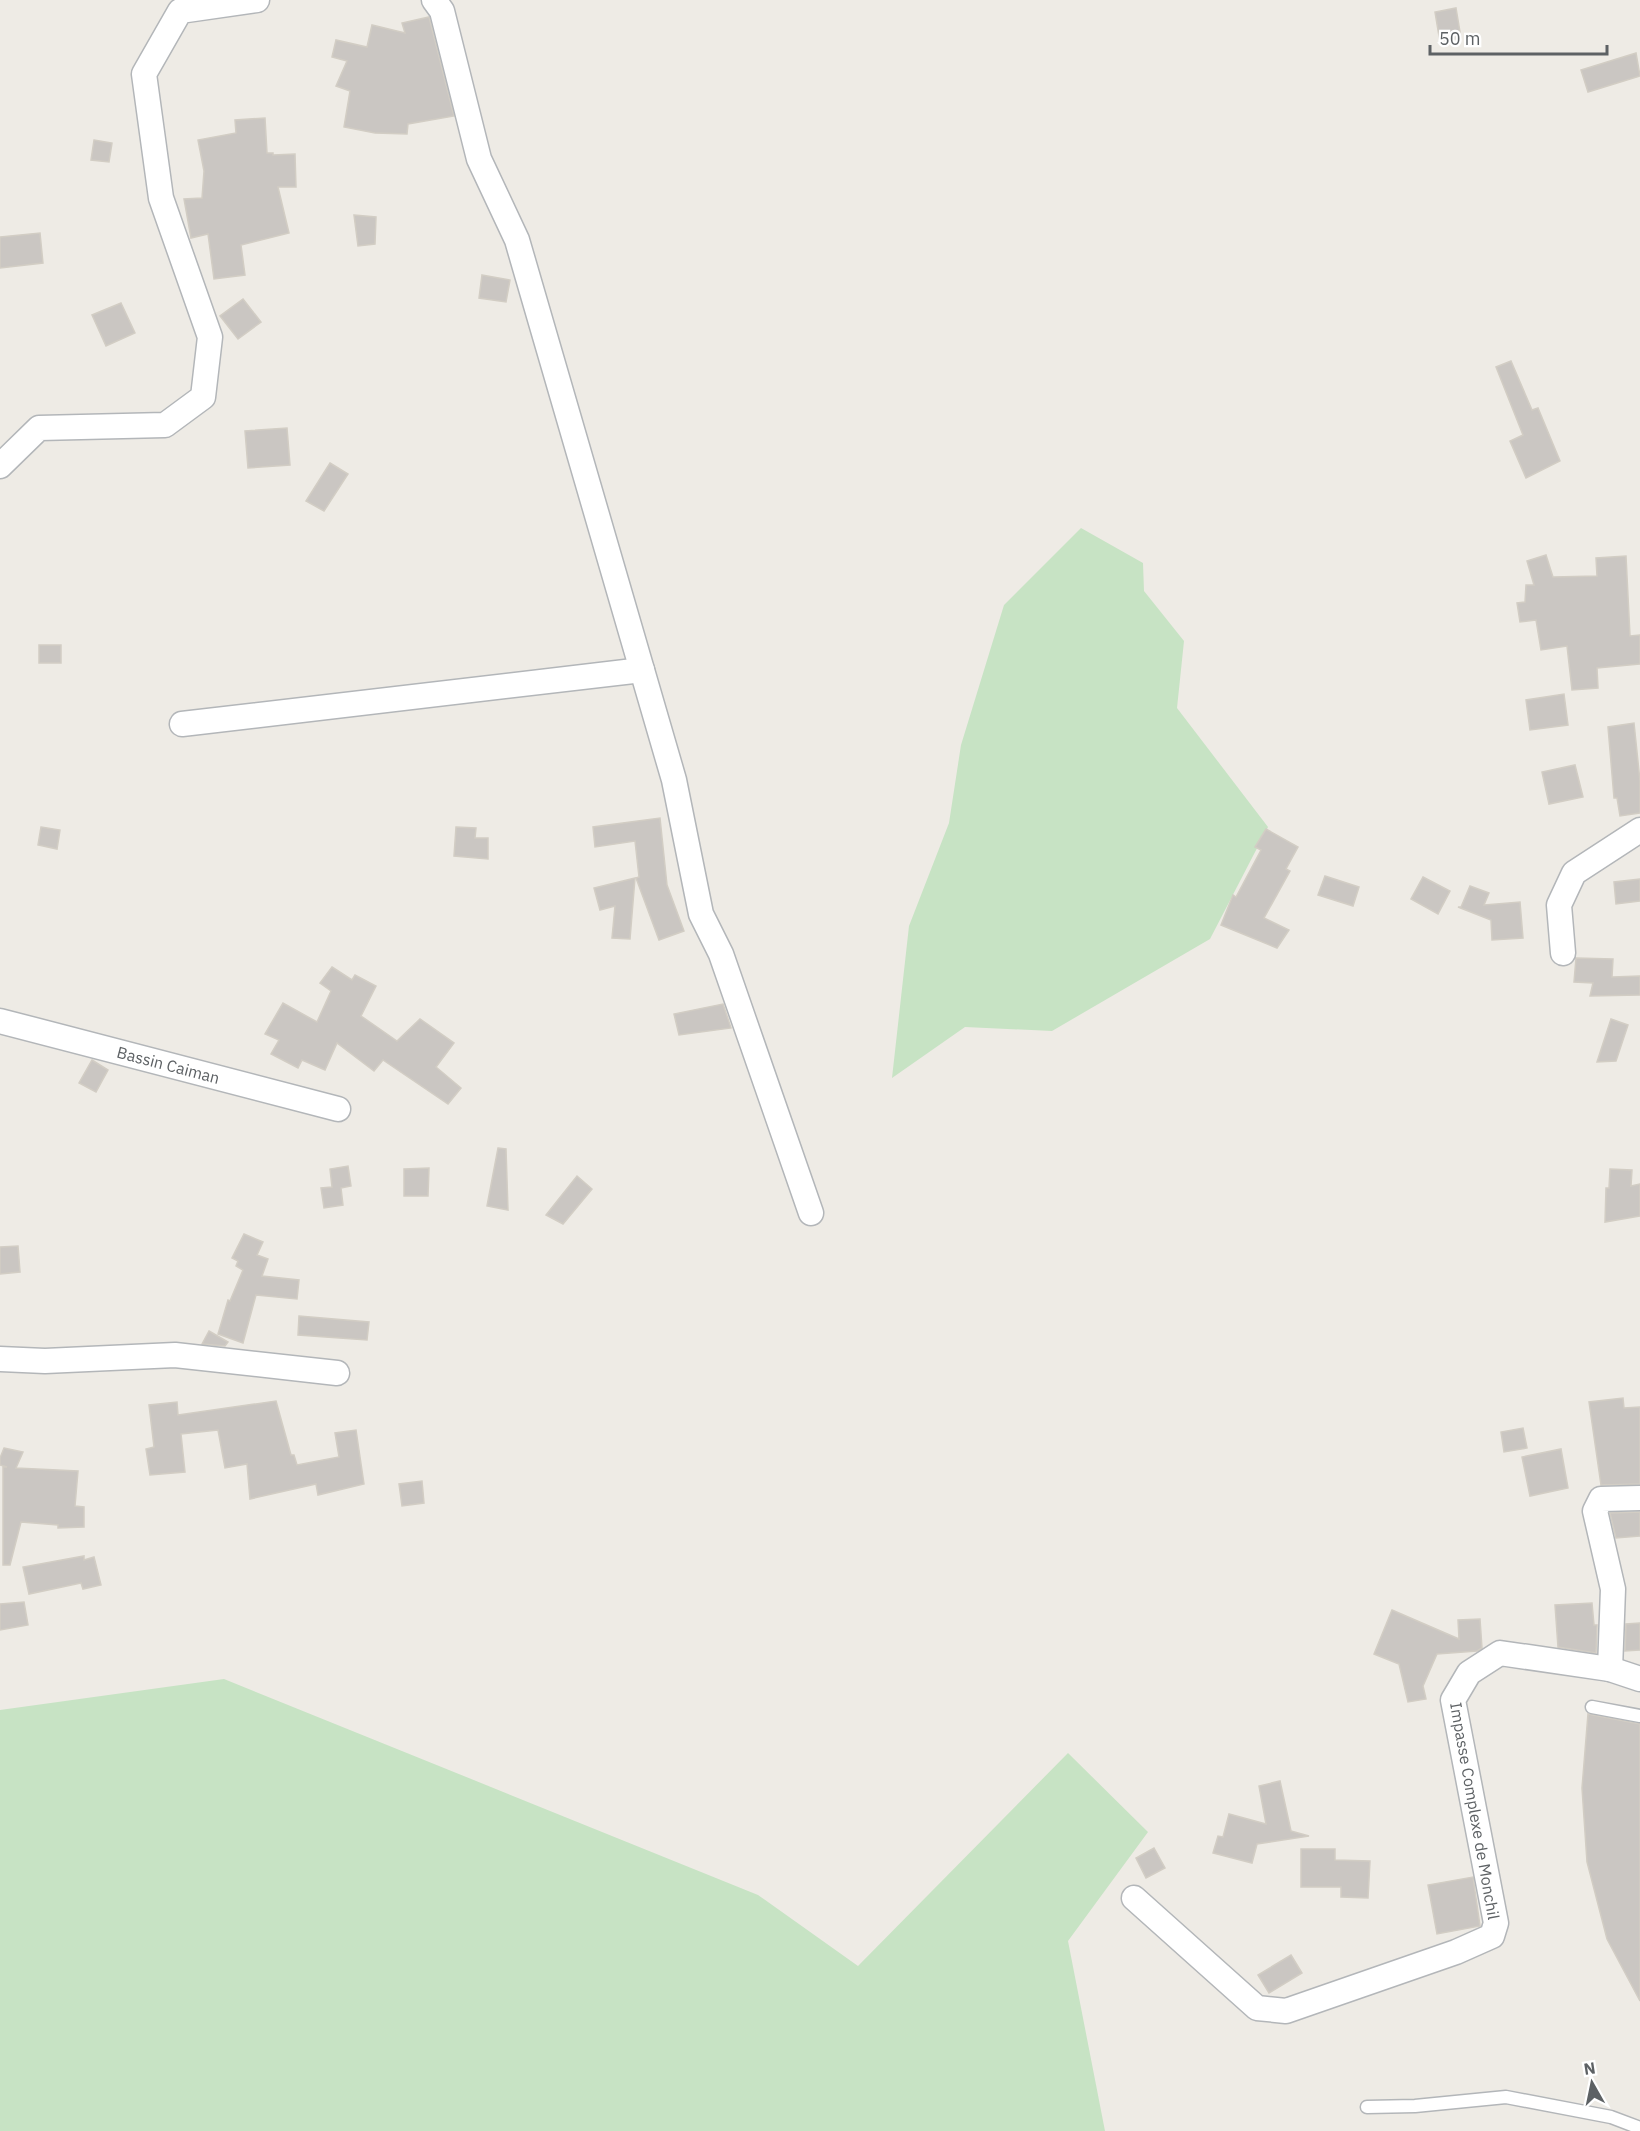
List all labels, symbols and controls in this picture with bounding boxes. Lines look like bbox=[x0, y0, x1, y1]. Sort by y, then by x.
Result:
scale bar bbox=[1430, 18, 1607, 56]
text: 50 m bbox=[1439, 27, 1481, 50]
street label: Bassin Caiman bbox=[115, 1042, 222, 1088]
street label: Impasse Complexe de Monchil bbox=[1446, 1701, 1504, 1921]
north arrow bbox=[1562, 2053, 1622, 2113]
text: N bbox=[1582, 2057, 1597, 2079]

